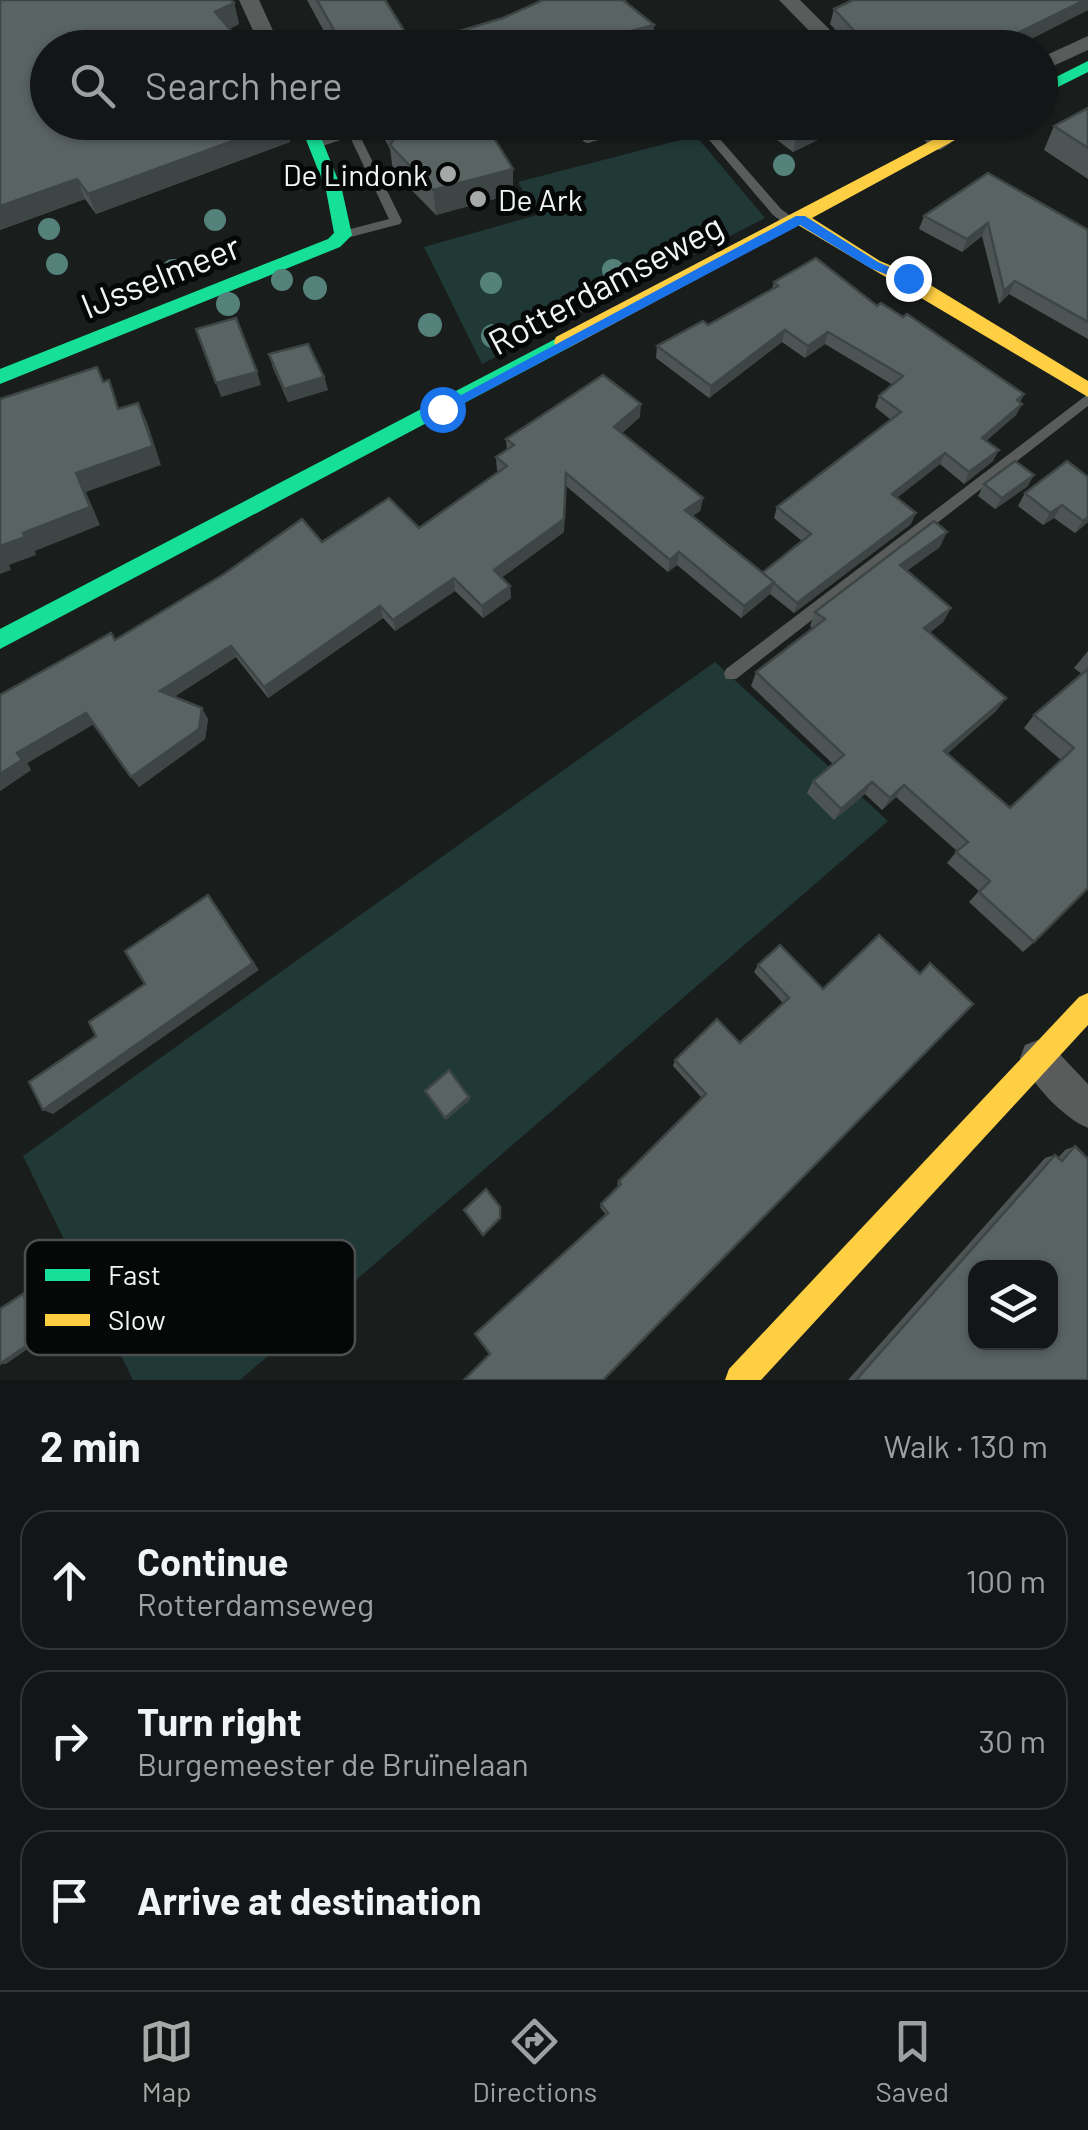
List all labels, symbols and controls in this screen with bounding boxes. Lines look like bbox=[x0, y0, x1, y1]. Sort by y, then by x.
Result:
search box bbox=[30, 30, 1058, 140]
icon: search bbox=[65, 58, 120, 113]
text: Search here bbox=[145, 62, 343, 108]
place label: De Lindonk bbox=[283, 156, 428, 192]
marker: De Lindonk bbox=[437, 163, 459, 185]
place label: De Ark bbox=[498, 181, 583, 217]
marker: De Ark bbox=[467, 188, 489, 210]
street label: Rotterdamseweg bbox=[481, 204, 729, 362]
street label: IJsselmeer bbox=[74, 224, 246, 326]
route end bbox=[886, 256, 932, 302]
route start bbox=[420, 387, 466, 433]
legend bbox=[25, 1240, 355, 1355]
text: Fast bbox=[108, 1257, 161, 1291]
map controls bbox=[968, 1260, 1058, 1350]
button: layers bbox=[968, 1260, 1058, 1350]
text: Slow bbox=[108, 1302, 166, 1336]
text: 2 min bbox=[40, 1420, 141, 1470]
text: Walk · 130 m bbox=[884, 1426, 1048, 1464]
text: Continue bbox=[137, 1538, 288, 1584]
icon: ahead bbox=[42, 1553, 97, 1608]
text: 100 m bbox=[966, 1561, 1046, 1599]
text: Rotterdamseweg bbox=[137, 1584, 374, 1622]
text: Turn right bbox=[137, 1698, 302, 1744]
icon: right bbox=[42, 1713, 97, 1768]
text: 30 m bbox=[979, 1721, 1046, 1759]
text: Burgemeester de Bruïnelaan bbox=[137, 1744, 529, 1782]
icon: arrive bbox=[42, 1873, 97, 1928]
text: Arrive at destination bbox=[137, 1877, 482, 1923]
tab: Map bbox=[139, 2014, 194, 2108]
tab: Directions bbox=[472, 2014, 597, 2108]
tab: Saved bbox=[875, 2014, 949, 2108]

